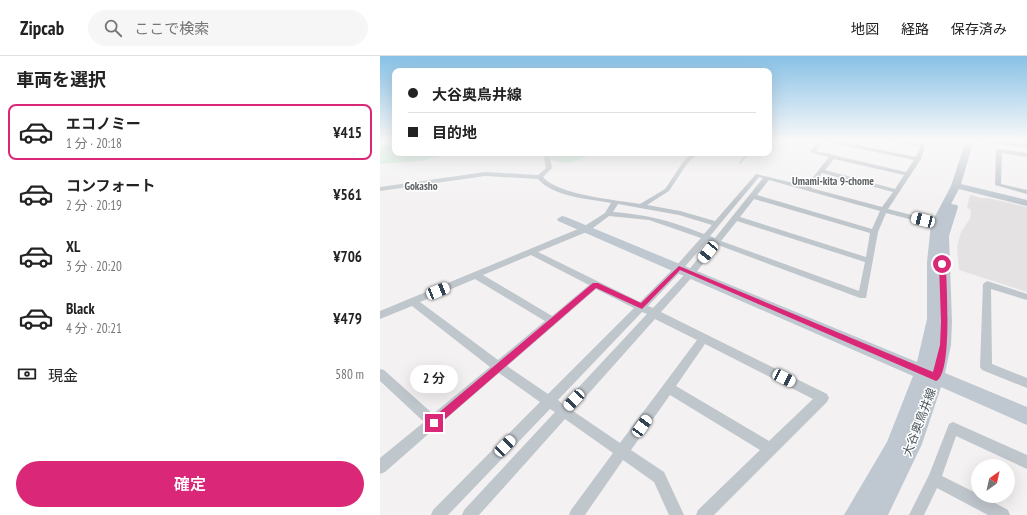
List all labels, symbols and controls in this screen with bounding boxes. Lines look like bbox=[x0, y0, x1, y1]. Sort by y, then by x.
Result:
search box bbox=[88, 10, 368, 46]
text: Zipcab bbox=[20, 16, 64, 40]
icon: search bbox=[102, 17, 124, 39]
text: ここで検索 bbox=[134, 19, 209, 38]
text: 地図 bbox=[851, 20, 879, 38]
text: 経路 bbox=[901, 20, 929, 38]
text: 保存済み bbox=[951, 20, 1007, 38]
text: 車両を選択 bbox=[16, 68, 106, 91]
text: 大谷奥鳥井線 bbox=[432, 85, 522, 104]
icon: car bbox=[18, 114, 54, 150]
text: エコノミー bbox=[66, 114, 141, 133]
text: ¥415 bbox=[333, 123, 362, 142]
text: 目的地 bbox=[432, 123, 477, 142]
text: 1 分 · 20:18 bbox=[66, 135, 122, 152]
district label: Umami-kita 9-chome bbox=[792, 174, 874, 188]
icon: car bbox=[18, 176, 54, 212]
text: コンフォート bbox=[66, 176, 156, 195]
district label: Gokasho bbox=[404, 179, 438, 193]
text: ¥561 bbox=[333, 185, 362, 204]
text: 2 分 · 20:19 bbox=[66, 197, 122, 214]
car bbox=[910, 211, 936, 229]
text: XL bbox=[66, 237, 80, 256]
icon: car bbox=[18, 238, 54, 274]
car bbox=[696, 239, 720, 265]
text: ¥706 bbox=[333, 247, 362, 266]
route start bbox=[933, 255, 951, 273]
text: 3 分 · 20:20 bbox=[66, 258, 122, 275]
car bbox=[425, 281, 451, 301]
text: Black bbox=[66, 299, 95, 318]
icon: car bbox=[18, 300, 54, 336]
text: ¥479 bbox=[333, 309, 362, 328]
text: 4 分 · 20:21 bbox=[66, 320, 122, 337]
icon: cash bbox=[16, 363, 38, 385]
callout: 2 分 bbox=[410, 365, 458, 393]
text: 現金 bbox=[48, 366, 78, 385]
text: 580 m bbox=[335, 366, 364, 383]
car bbox=[771, 367, 797, 389]
text: 2 分 bbox=[423, 370, 445, 387]
street label: 大谷奥鳥井線 bbox=[899, 386, 939, 458]
car bbox=[561, 387, 587, 413]
car bbox=[630, 413, 654, 439]
route end bbox=[425, 414, 443, 432]
car bbox=[492, 433, 518, 459]
north arrow bbox=[971, 459, 1015, 503]
map controls bbox=[971, 459, 1015, 503]
button: 確定 bbox=[16, 461, 364, 507]

